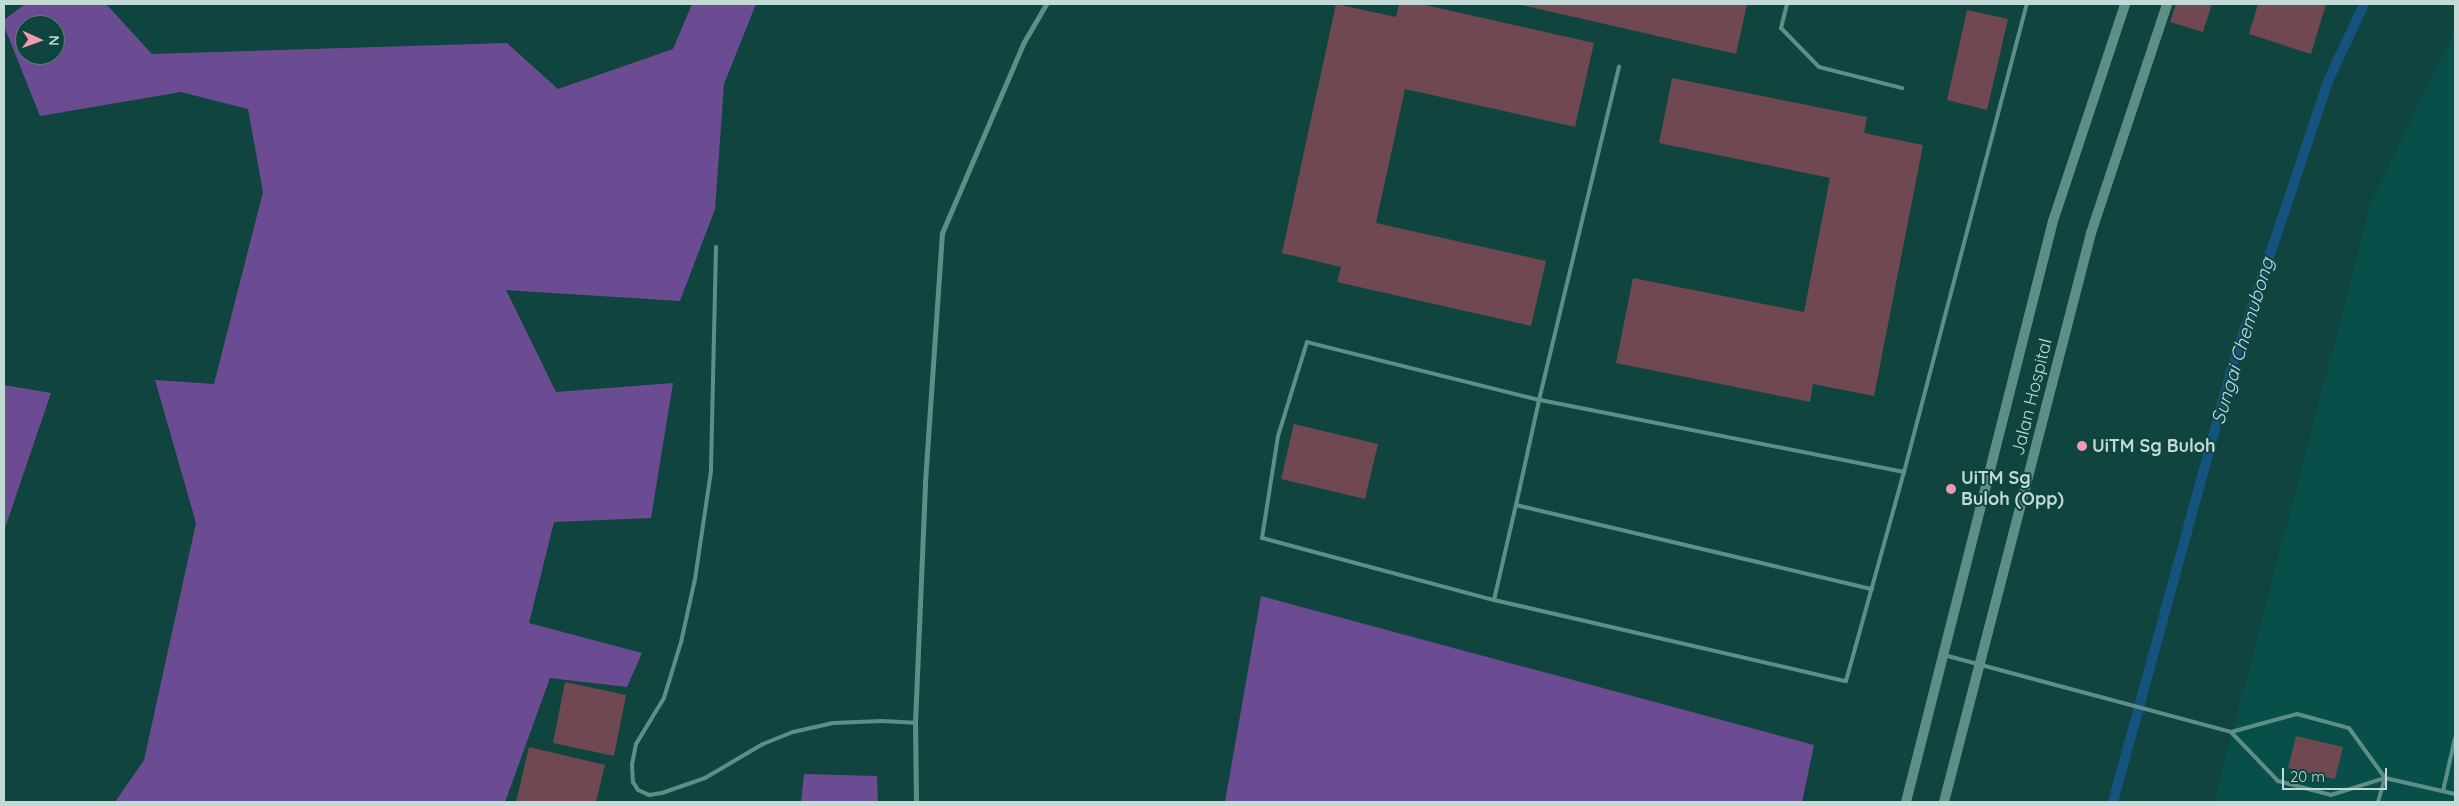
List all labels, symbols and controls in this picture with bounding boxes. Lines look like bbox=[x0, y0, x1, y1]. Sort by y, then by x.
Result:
north arrow bbox=[15, 15, 65, 65]
text: N bbox=[45, 35, 63, 46]
water label: Sungai Chemubong bbox=[2207, 255, 2279, 427]
street label: Jalan Hospital bbox=[2007, 336, 2057, 458]
place label: UiTM Sg Buloh bbox=[2092, 435, 2216, 457]
marker: UiTM Sg Buloh bbox=[2076, 440, 2088, 452]
place label: UiTM Sg Buloh (Opp) bbox=[1961, 468, 2064, 510]
marker: UiTM Sg Buloh (Opp) bbox=[1945, 483, 1957, 495]
scale bar bbox=[2284, 758, 2389, 790]
text: 20 m bbox=[2290, 767, 2325, 786]

